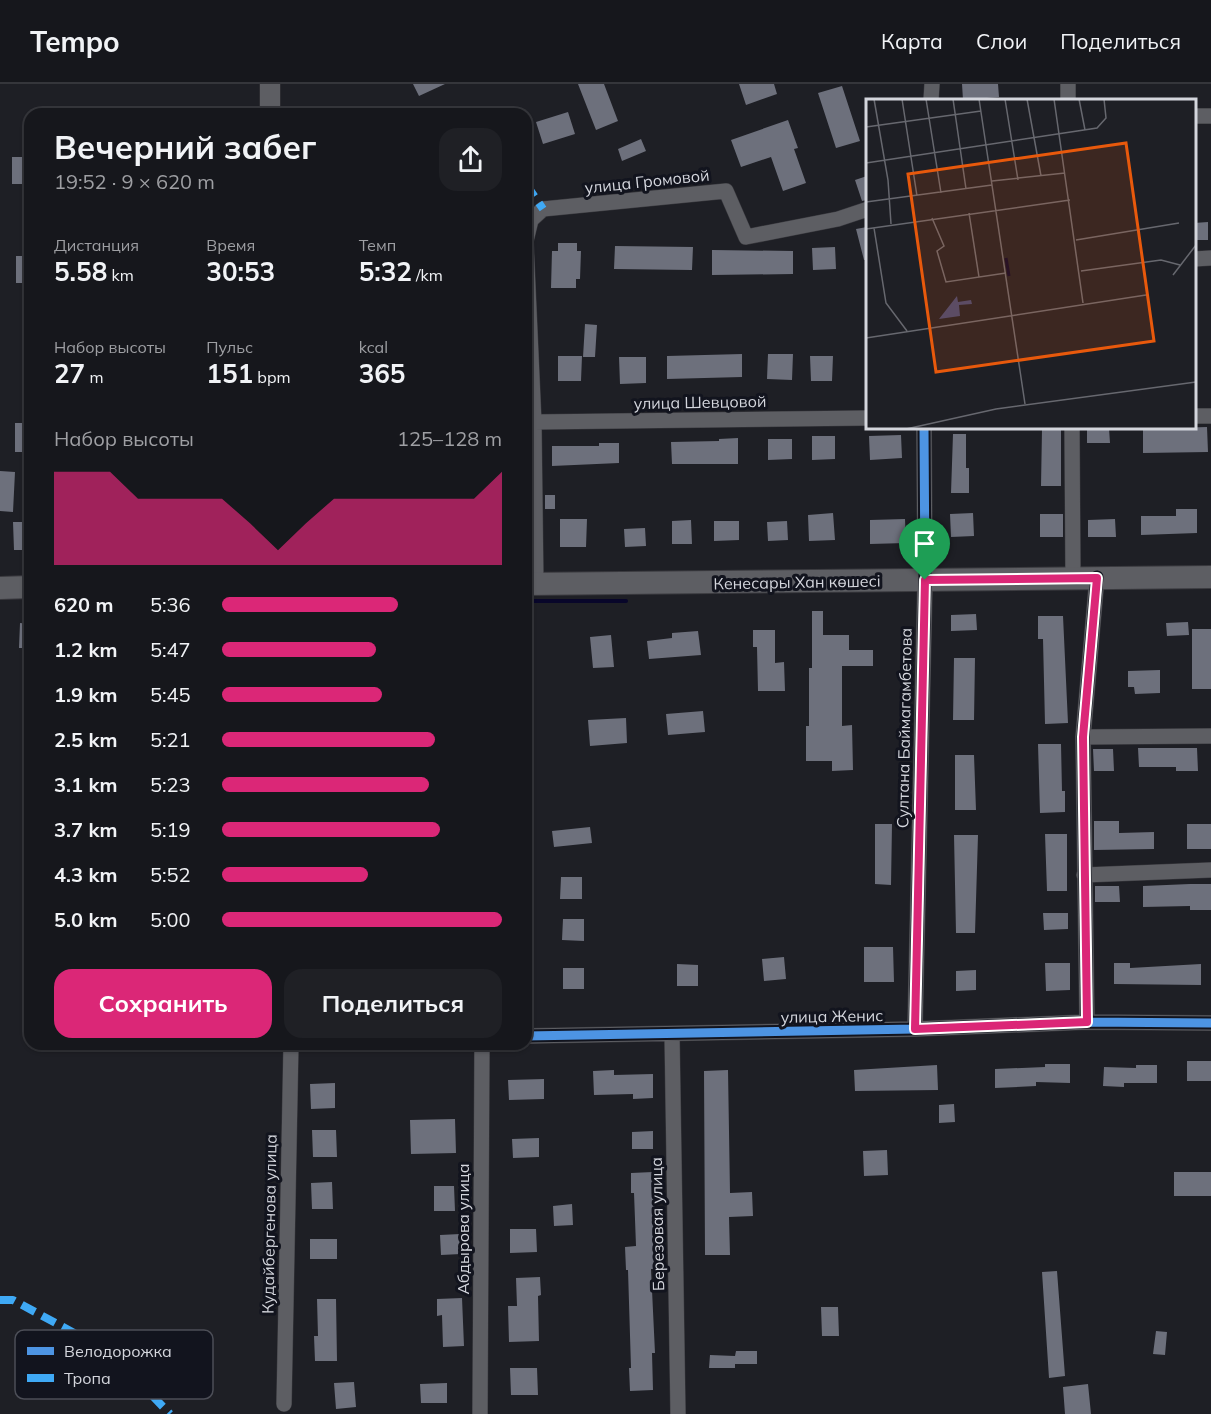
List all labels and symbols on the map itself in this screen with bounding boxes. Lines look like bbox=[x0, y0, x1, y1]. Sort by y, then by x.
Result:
inset map bbox=[866, 99, 1196, 429]
street label: улица Громовой bbox=[584, 165, 710, 197]
street label: улица Шевцовой bbox=[633, 391, 767, 413]
pin bbox=[899, 518, 950, 580]
street label: Кенесары Хан көшесі bbox=[713, 571, 881, 593]
street label: Султана Баймагамбетова bbox=[892, 628, 916, 828]
street label: улица Женис bbox=[780, 1005, 884, 1027]
street label: Кудайбергенова улица bbox=[257, 1134, 281, 1314]
street label: Березовая улица bbox=[646, 1157, 668, 1291]
street label: Абдырова улица bbox=[453, 1164, 473, 1294]
legend bbox=[15, 1330, 213, 1399]
text: Велодорожка bbox=[64, 1341, 172, 1361]
text: Тропа bbox=[64, 1368, 111, 1388]

